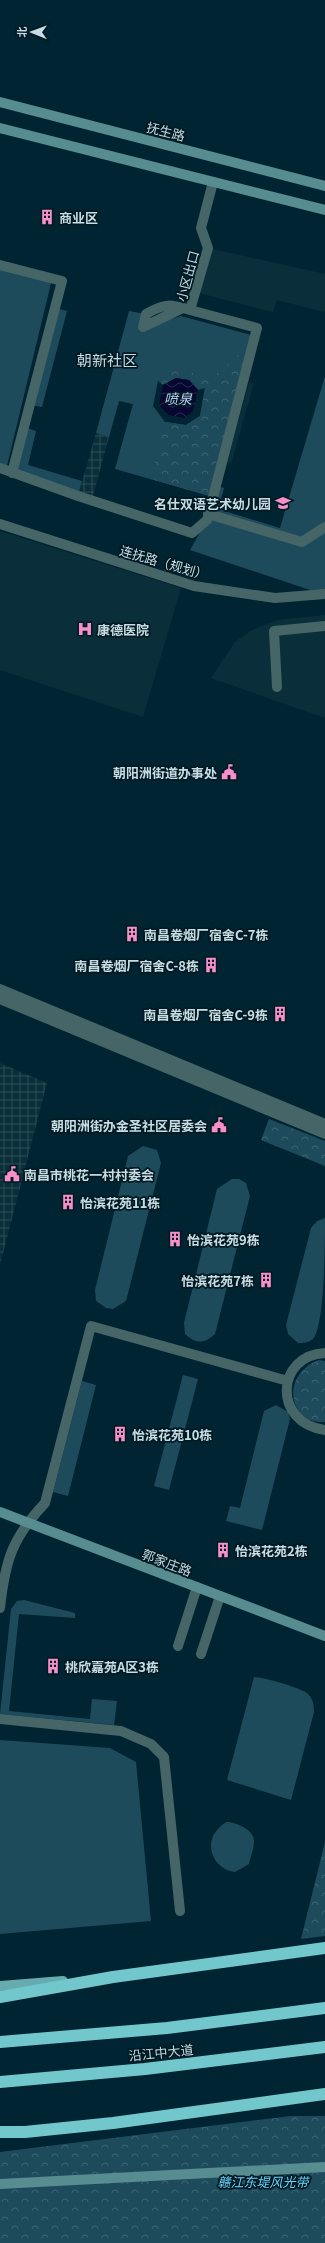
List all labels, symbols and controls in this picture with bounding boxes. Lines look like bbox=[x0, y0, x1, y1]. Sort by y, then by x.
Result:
north arrow bbox=[12, 12, 52, 52]
text: 北 bbox=[13, 26, 29, 37]
street label: 抚生路 bbox=[145, 117, 187, 145]
building icon: 商业区 bbox=[38, 208, 56, 226]
place label: 商业区 bbox=[59, 208, 98, 227]
street label: 小区出口 bbox=[171, 248, 203, 304]
district label: 朝新社区 bbox=[77, 349, 137, 370]
water label: 喷泉 bbox=[164, 388, 193, 408]
place label: 名仕双语艺术幼儿园 bbox=[154, 494, 271, 513]
school or university icon: 名仕双语艺术幼儿园 bbox=[274, 494, 292, 512]
street label: 连抚路（规划） bbox=[118, 540, 210, 584]
hospital icon: 康德医院 bbox=[76, 620, 94, 638]
place label: 康德医院 bbox=[97, 620, 149, 639]
place label: 朝阳洲街道办事处 bbox=[113, 763, 217, 782]
public building icon: 朝阳洲街道办事处 bbox=[220, 763, 238, 781]
building icon: 南昌卷烟厂宿舍C-7栋 bbox=[123, 925, 141, 943]
place label: 南昌卷烟厂宿舍C-7栋 bbox=[144, 925, 268, 944]
place label: 南昌卷烟厂宿舍C-8栋 bbox=[75, 956, 199, 975]
building icon: 南昌卷烟厂宿舍C-8栋 bbox=[202, 956, 220, 974]
place label: 南昌卷烟厂宿舍C-9栋 bbox=[144, 1005, 268, 1024]
building icon: 南昌卷烟厂宿舍C-9栋 bbox=[271, 1005, 289, 1023]
place label: 朝阳洲街办金圣社区居委会 bbox=[51, 1116, 207, 1135]
public building icon: 朝阳洲街办金圣社区居委会 bbox=[210, 1116, 228, 1134]
public building icon: 南昌市桃花一村村委会 bbox=[3, 1165, 21, 1183]
place label: 南昌市桃花一村村委会 bbox=[24, 1165, 154, 1184]
building icon: 怡滨花苑11栋 bbox=[59, 1193, 77, 1211]
place label: 怡滨花苑11栋 bbox=[80, 1193, 160, 1212]
building icon: 怡滨花苑9栋 bbox=[166, 1230, 184, 1248]
place label: 怡滨花苑9栋 bbox=[187, 1230, 260, 1249]
place label: 怡滨花苑7栋 bbox=[181, 1271, 254, 1290]
building icon: 怡滨花苑7栋 bbox=[257, 1271, 275, 1289]
building icon: 怡滨花苑10栋 bbox=[111, 1425, 129, 1443]
place label: 怡滨花苑10栋 bbox=[132, 1425, 212, 1444]
building icon: 怡滨花苑2栋 bbox=[214, 1541, 232, 1559]
place label: 怡滨花苑2栋 bbox=[235, 1541, 308, 1560]
street label: 郭家庄路 bbox=[139, 1544, 195, 1580]
building icon: 桃欣嘉苑A区3栋 bbox=[44, 1657, 62, 1675]
place label: 桃欣嘉苑A区3栋 bbox=[65, 1657, 159, 1676]
street label: 沿江中大道 bbox=[128, 2039, 194, 2065]
park label: 赣江东堤风光带 bbox=[217, 2172, 310, 2191]

